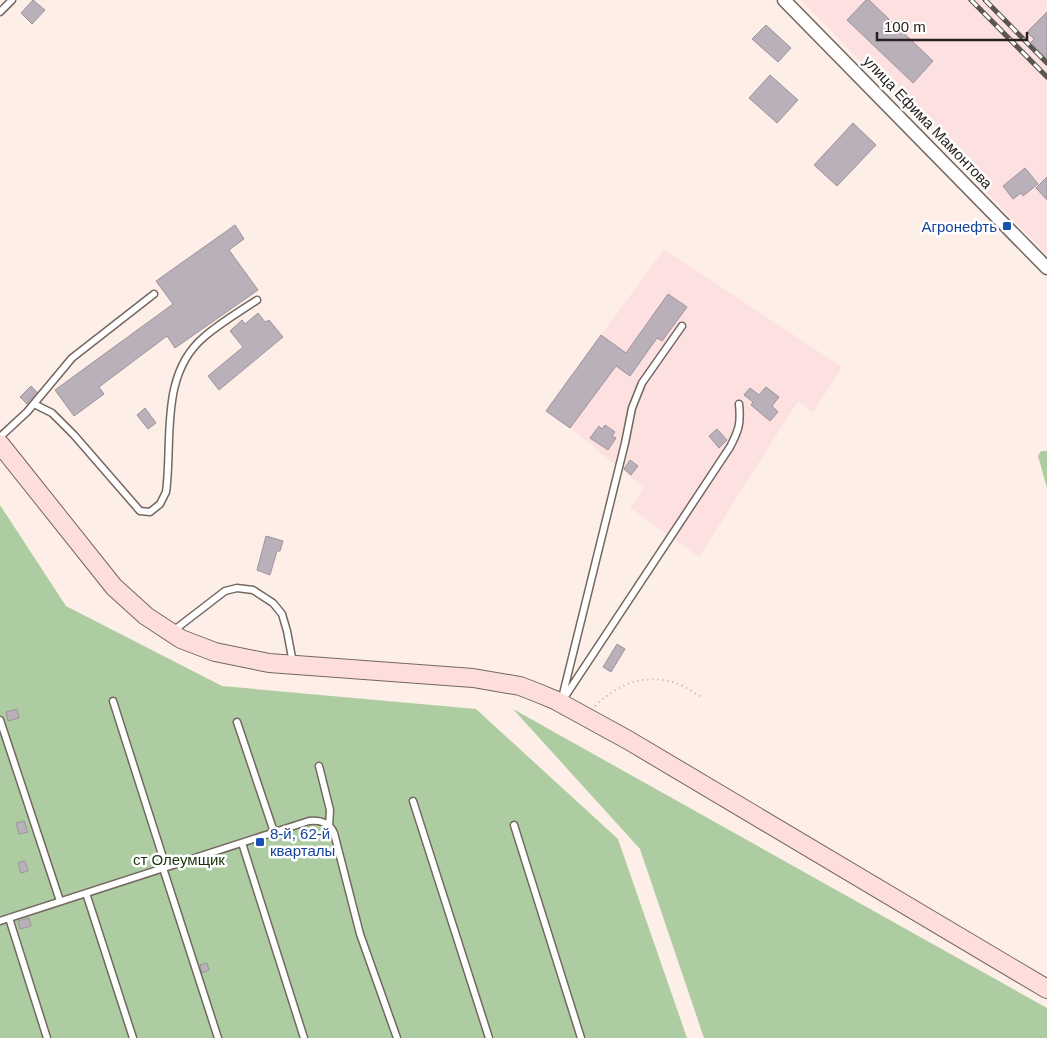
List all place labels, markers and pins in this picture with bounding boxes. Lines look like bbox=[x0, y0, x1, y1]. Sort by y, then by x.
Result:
place label: Агронефть bbox=[922, 218, 997, 235]
marker: Агронефть bbox=[1001, 220, 1013, 232]
place label: 8-й, 62-й кварталы bbox=[270, 825, 335, 859]
marker: 8-й, 62-й кварталы bbox=[254, 836, 266, 848]

